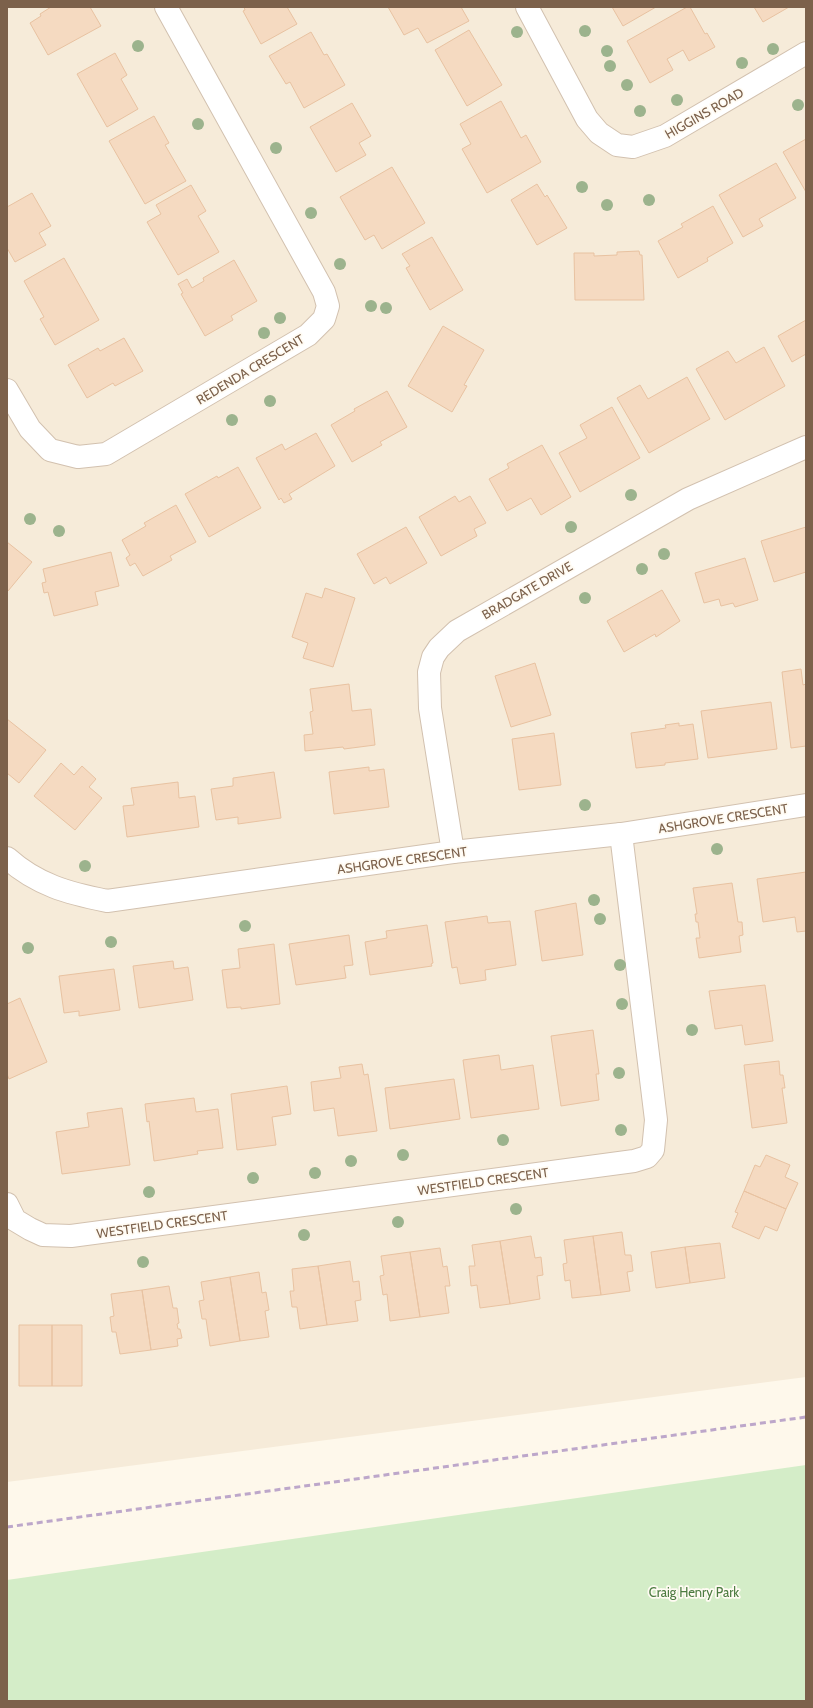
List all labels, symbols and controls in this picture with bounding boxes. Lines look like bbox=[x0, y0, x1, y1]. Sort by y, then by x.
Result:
street label: HIGGINS ROAD bbox=[662, 84, 746, 142]
street label: REDENDA CRESCENT bbox=[193, 330, 307, 408]
street label: BRADGATE DRIVE bbox=[479, 558, 575, 622]
street label: ASHGROVE CRESCENT bbox=[657, 800, 789, 836]
street label: ASHGROVE CRESCENT bbox=[336, 843, 468, 877]
street label: WESTFIELD CRESCENT bbox=[416, 1164, 550, 1198]
street label: WESTFIELD CRESCENT bbox=[95, 1207, 229, 1241]
park label: Craig Henry Park bbox=[649, 1584, 739, 1600]

